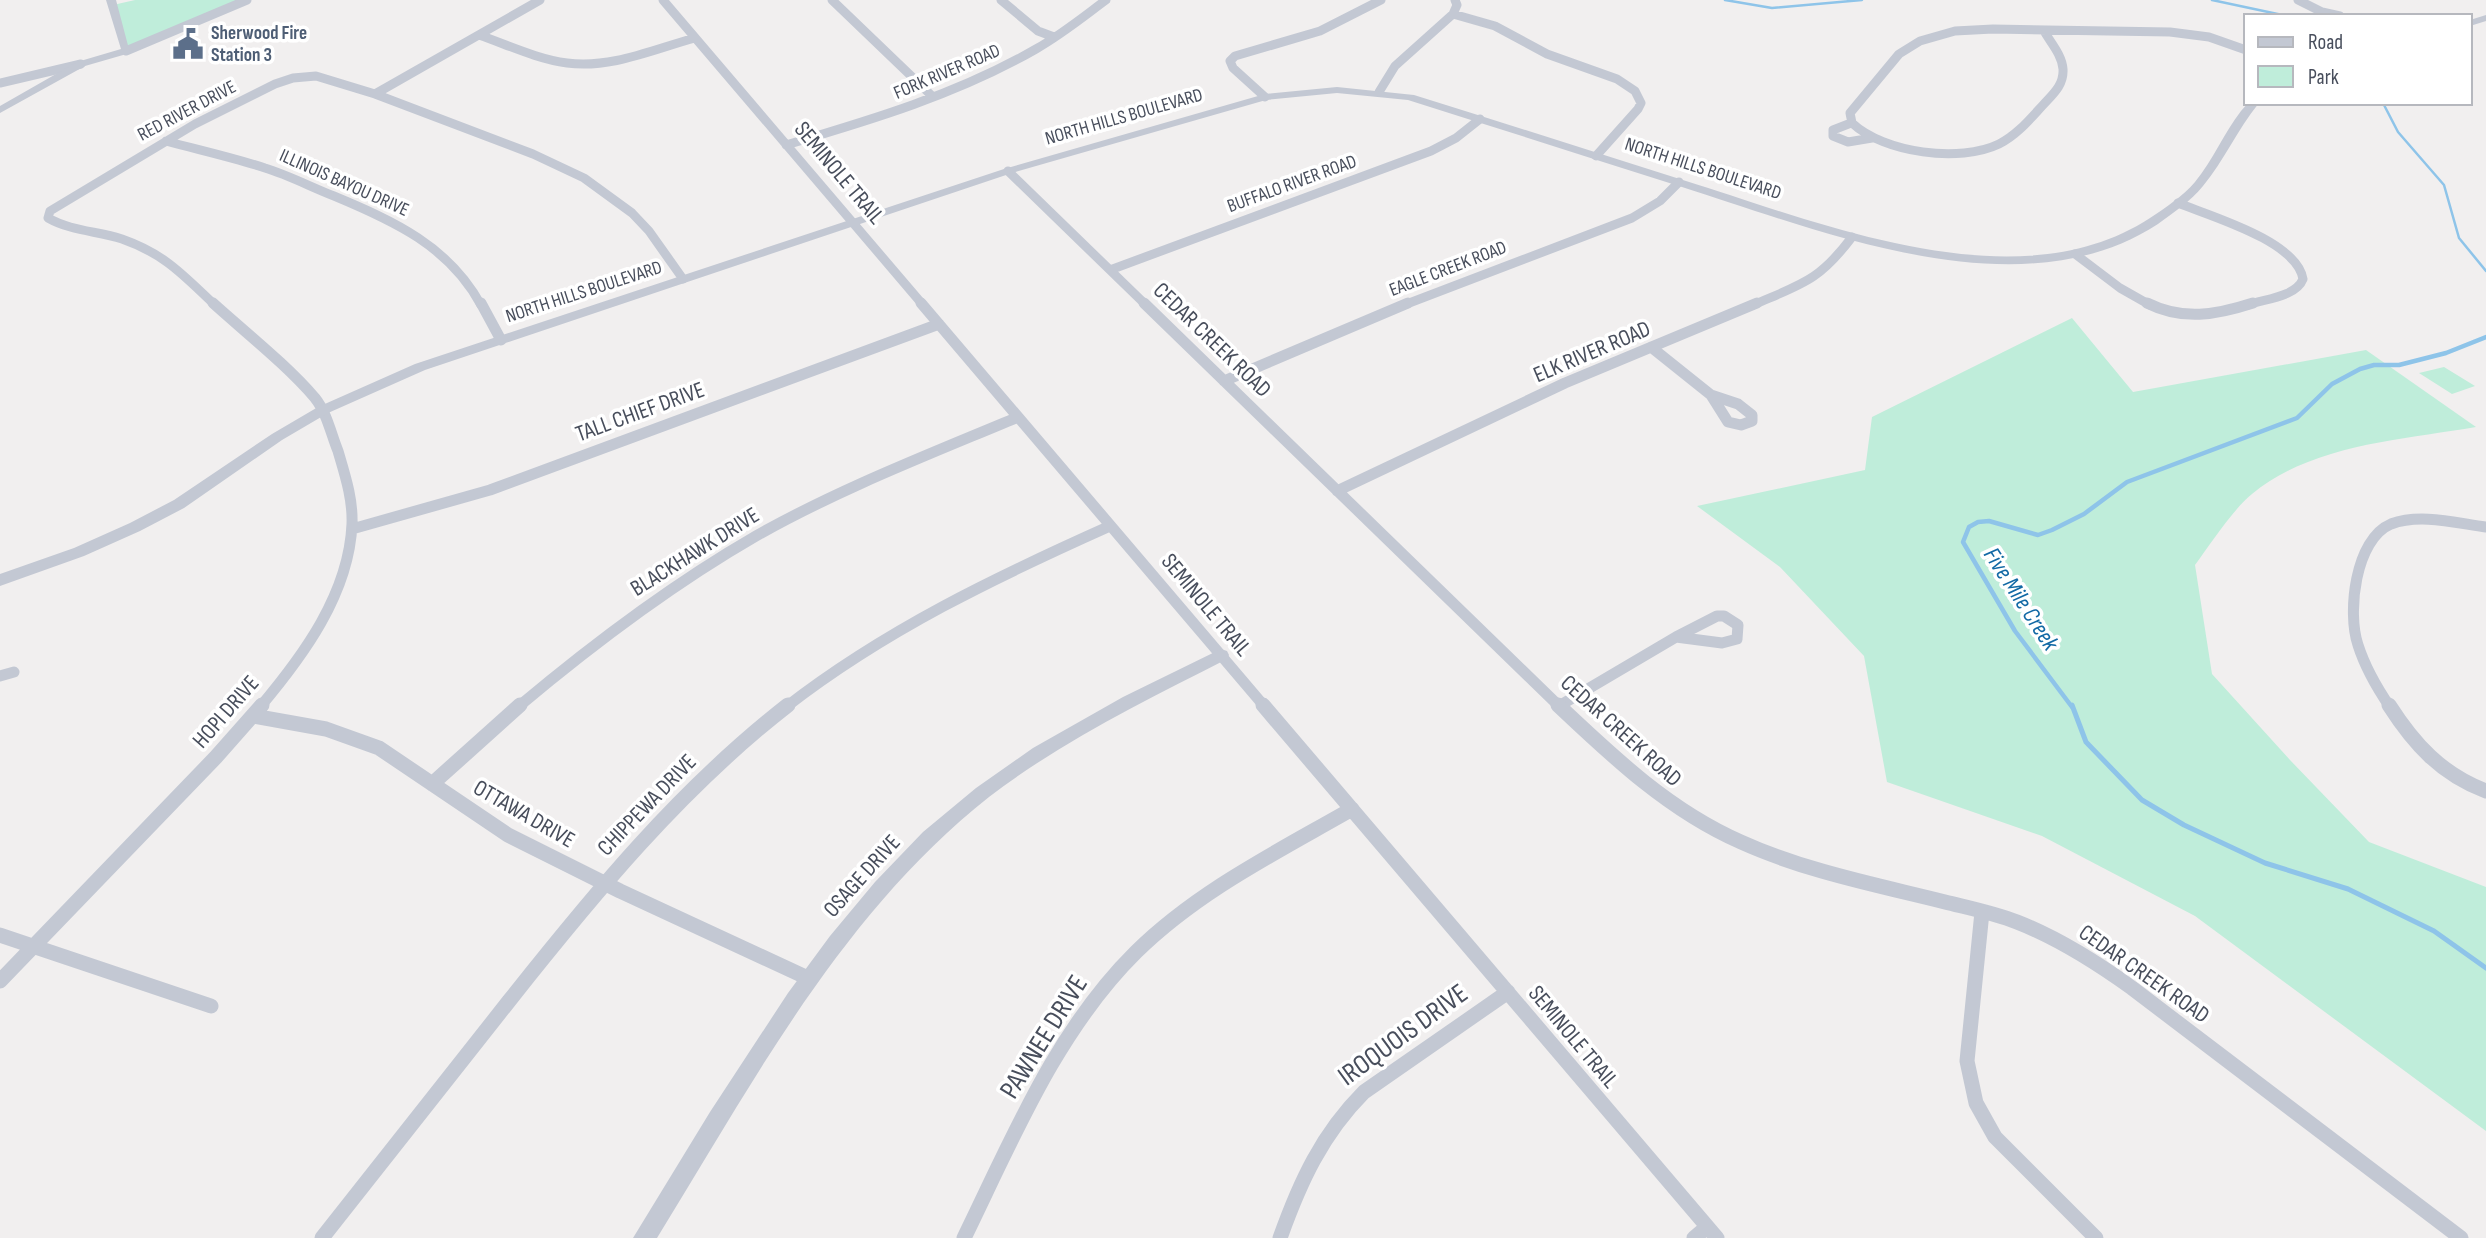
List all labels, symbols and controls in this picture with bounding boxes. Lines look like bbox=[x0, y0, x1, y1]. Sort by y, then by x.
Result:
legend bbox=[2244, 14, 2472, 105]
place label: Sherwood Fire Station 3 bbox=[211, 22, 307, 67]
public building icon: Sherwood Fire Station 3 bbox=[171, 27, 205, 61]
text: Road bbox=[2308, 30, 2343, 55]
street label: FORK RIVER ROAD bbox=[890, 39, 1004, 105]
text: Park bbox=[2308, 65, 2339, 90]
street label: RED RIVER DRIVE bbox=[134, 75, 240, 147]
street label: NORTH HILLS BOULEVARD bbox=[1043, 83, 1205, 151]
street label: SEMINOLE TRAIL bbox=[788, 116, 890, 230]
street label: NORTH HILLS BOULEVARD bbox=[1622, 133, 1784, 205]
street label: ILLINOIS BAYOU DRIVE bbox=[276, 144, 412, 222]
street label: BUFFALO RIVER ROAD bbox=[1224, 150, 1360, 218]
street label: EAGLE CREEK ROAD bbox=[1386, 236, 1510, 302]
street label: NORTH HILLS BOULEVARD bbox=[503, 256, 665, 328]
street label: CEDAR CREEK ROAD bbox=[1147, 277, 1277, 403]
street label: ELK RIVER ROAD bbox=[1529, 315, 1655, 389]
street label: TALL CHIEF DRIVE bbox=[572, 376, 708, 448]
street label: BLACKHAWK DRIVE bbox=[625, 501, 765, 603]
water label: Five Mile Creek bbox=[1977, 542, 2066, 657]
street label: SEMINOLE TRAIL bbox=[1155, 548, 1257, 662]
street label: CEDAR CREEK ROAD bbox=[1555, 669, 1687, 793]
street label: HOPI DRIVE bbox=[187, 670, 265, 754]
street label: CHIPPEWA DRIVE bbox=[592, 748, 702, 862]
street label: OTTAWA DRIVE bbox=[468, 774, 580, 854]
street label: OSAGE DRIVE bbox=[818, 829, 906, 923]
street label: CEDAR CREEK ROAD bbox=[2073, 919, 2215, 1029]
street label: PAWNEE DRIVE bbox=[993, 969, 1095, 1105]
street label: IROQUOIS DRIVE bbox=[1332, 977, 1474, 1093]
street label: SEMINOLE TRAIL bbox=[1522, 980, 1624, 1094]

